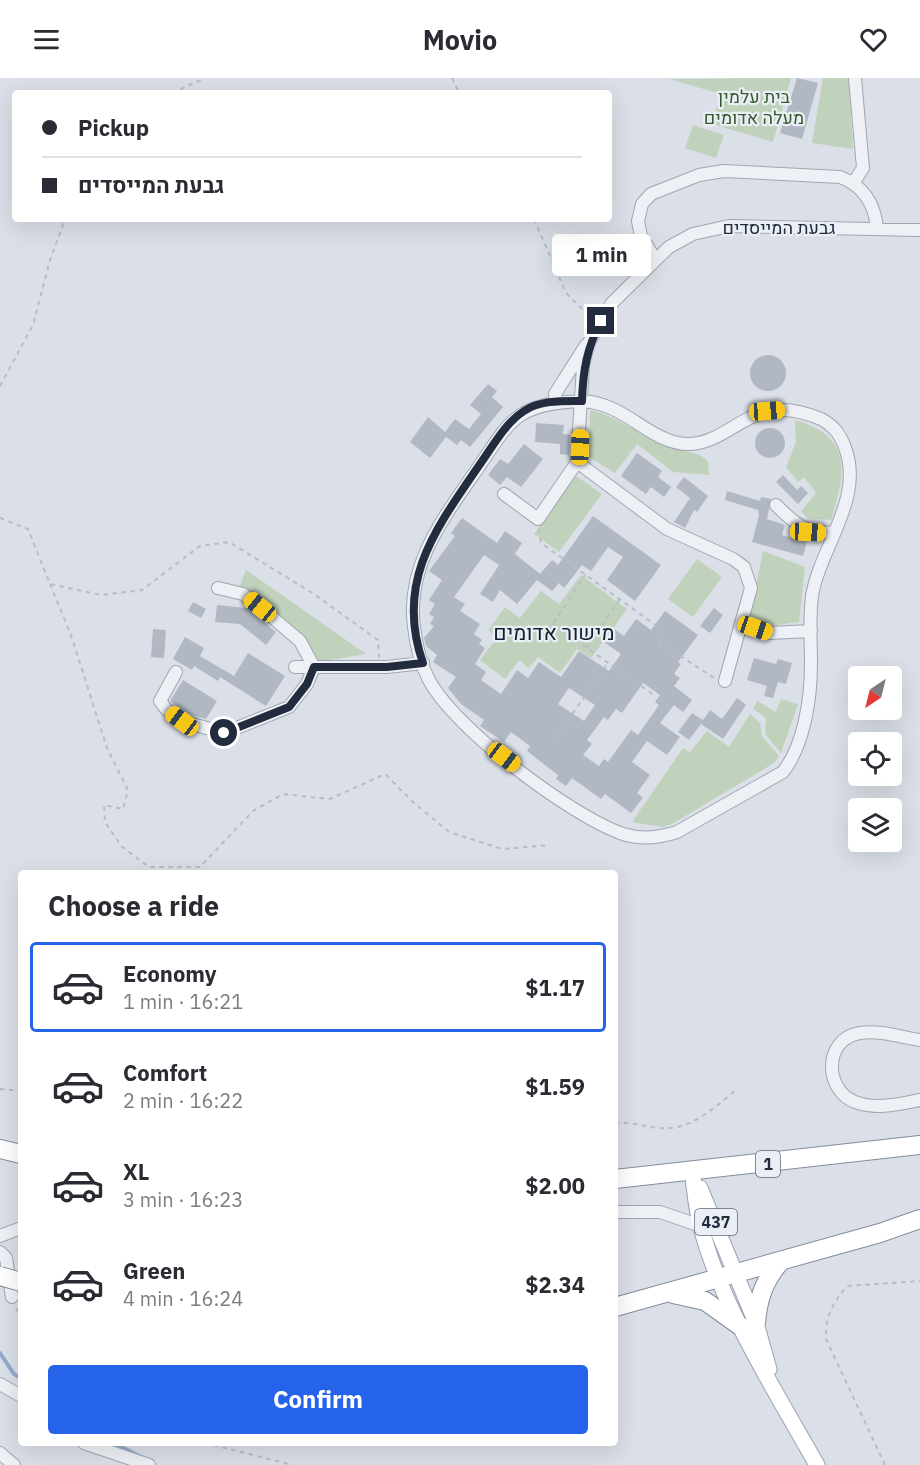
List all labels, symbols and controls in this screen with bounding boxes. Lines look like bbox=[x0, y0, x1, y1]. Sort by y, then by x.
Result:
text: Movio bbox=[423, 22, 497, 57]
icon: menu bbox=[30, 23, 63, 56]
icon: heart bbox=[857, 23, 890, 56]
park label: בית עלמין מעלה אדומים bbox=[704, 85, 804, 129]
text: Pickup bbox=[78, 113, 149, 142]
text: גבעת המייסדים bbox=[78, 170, 224, 199]
street label: גבעת המייסדים bbox=[723, 216, 835, 239]
callout: 1 min bbox=[552, 234, 650, 276]
text: 1 min bbox=[575, 241, 628, 268]
route end bbox=[587, 307, 614, 334]
car bbox=[748, 401, 786, 421]
car bbox=[570, 429, 590, 465]
car bbox=[790, 522, 826, 542]
car bbox=[240, 589, 280, 625]
car bbox=[735, 614, 775, 642]
district label: מישור אדומים bbox=[493, 618, 615, 646]
north arrow bbox=[848, 666, 902, 720]
map controls bbox=[848, 666, 902, 852]
car bbox=[162, 703, 202, 739]
route start bbox=[210, 719, 237, 746]
button: locate bbox=[848, 732, 902, 786]
car bbox=[484, 739, 524, 775]
button: layers bbox=[848, 798, 902, 852]
text: Choose a ride bbox=[48, 888, 219, 923]
text: Economy bbox=[123, 959, 217, 988]
icon: car bbox=[51, 960, 105, 1014]
text: $1.17 bbox=[525, 973, 585, 1002]
text: 1 min · 16:21 bbox=[123, 988, 243, 1015]
text: Comfort bbox=[123, 1058, 207, 1087]
icon: car bbox=[51, 1059, 105, 1113]
text: $1.59 bbox=[525, 1072, 585, 1101]
text: 2 min · 16:22 bbox=[123, 1087, 243, 1114]
road number: 1 bbox=[756, 1151, 780, 1177]
text: XL bbox=[123, 1157, 149, 1186]
icon: car bbox=[51, 1158, 105, 1212]
text: $2.00 bbox=[525, 1171, 585, 1200]
text: 3 min · 16:23 bbox=[123, 1186, 243, 1213]
road number: 437 bbox=[695, 1209, 737, 1235]
text: Green bbox=[123, 1256, 185, 1285]
icon: car bbox=[51, 1257, 105, 1311]
text: $2.34 bbox=[525, 1270, 585, 1299]
text: 4 min · 16:24 bbox=[123, 1285, 243, 1312]
button: Confirm bbox=[48, 1365, 588, 1434]

